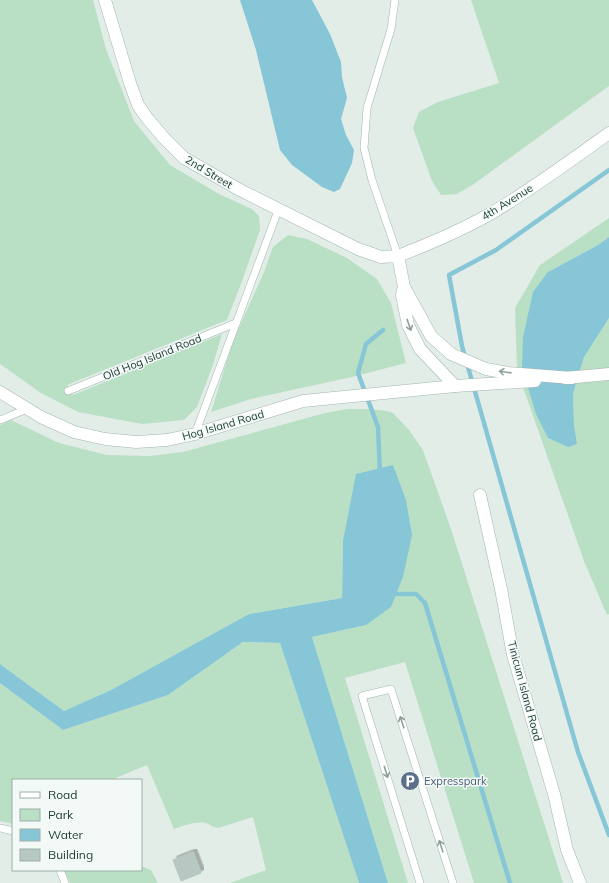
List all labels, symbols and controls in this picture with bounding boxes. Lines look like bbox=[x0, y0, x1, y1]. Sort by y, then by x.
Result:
street label: 2nd Street bbox=[183, 152, 235, 192]
street label: 4th Avenue bbox=[479, 181, 535, 223]
one-way arrow bbox=[406, 319, 414, 331]
street label: Old Hog Island Road bbox=[101, 331, 203, 383]
one-way arrow bbox=[499, 368, 512, 376]
street label: Hog Island Road bbox=[180, 407, 266, 443]
street label: Tinicum Island Road bbox=[505, 639, 545, 743]
one-way arrow bbox=[397, 716, 405, 728]
one-way arrow bbox=[383, 766, 390, 779]
parking icon: Expresspark bbox=[399, 770, 421, 792]
place label: Expresspark bbox=[424, 774, 487, 788]
legend bbox=[12, 779, 142, 871]
text: Road bbox=[48, 787, 77, 802]
text: Park bbox=[48, 807, 74, 822]
text: Water bbox=[48, 827, 84, 842]
one-way arrow bbox=[437, 840, 444, 853]
text: Building bbox=[48, 847, 93, 862]

